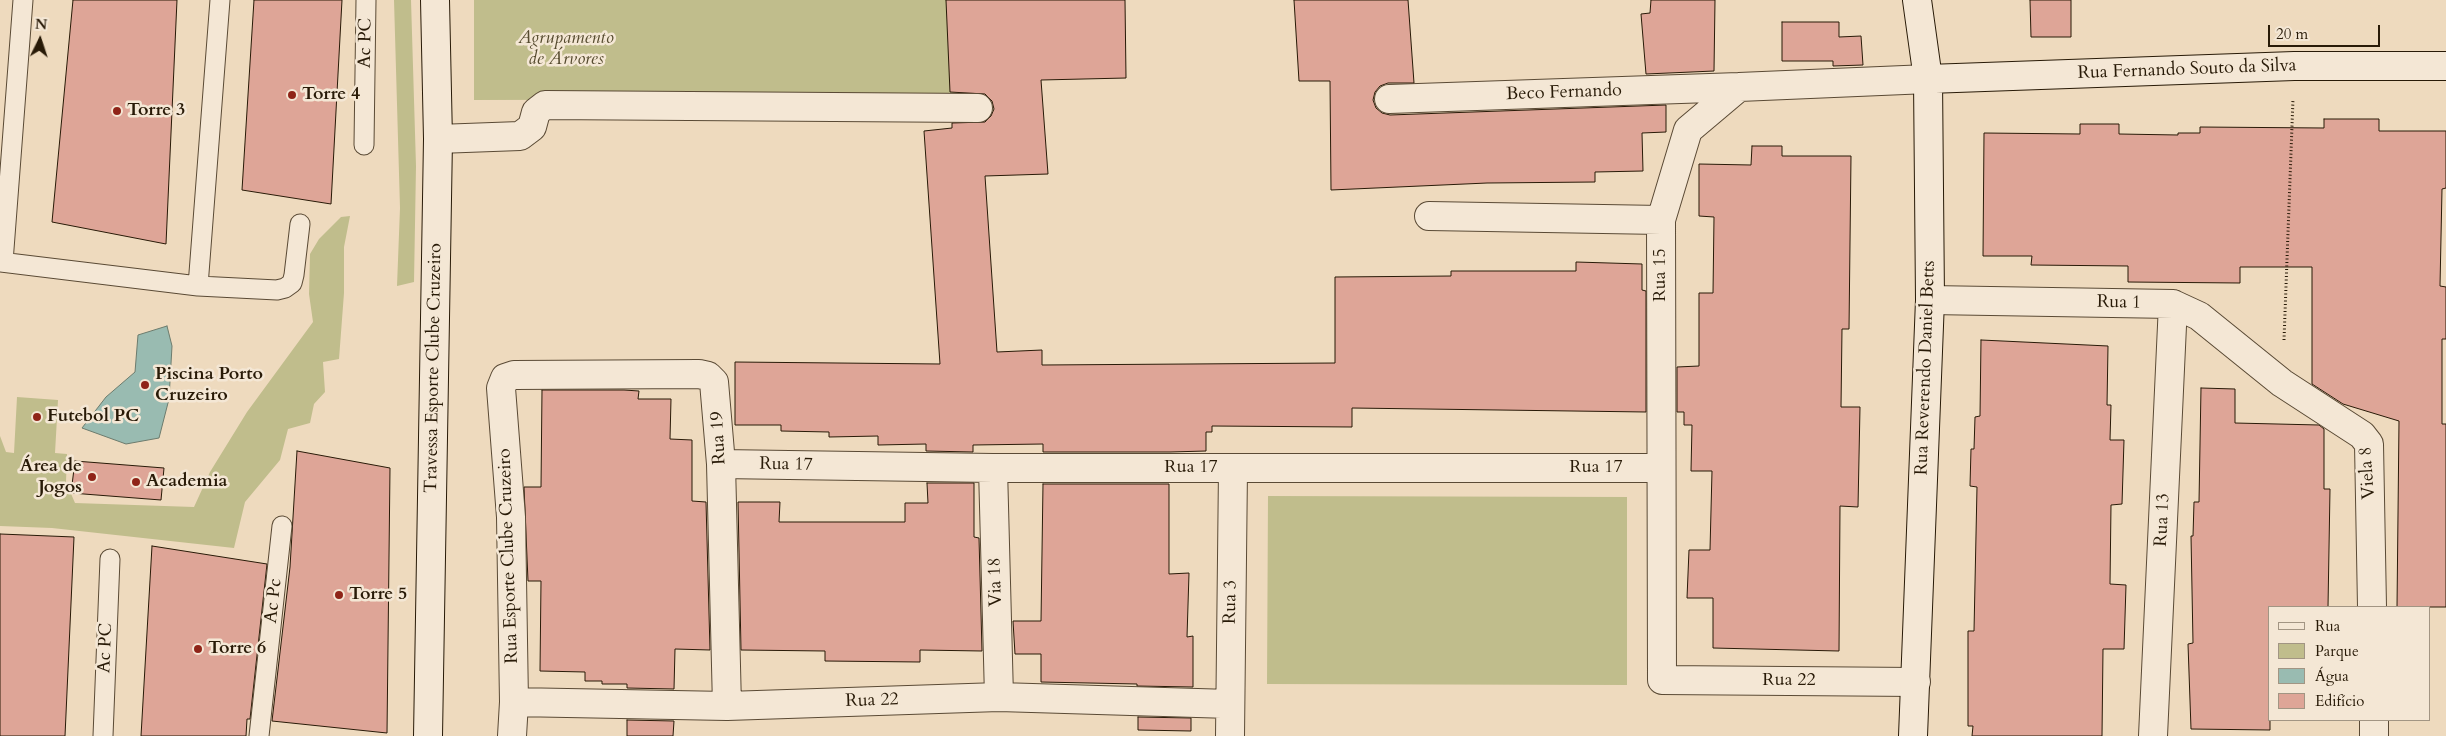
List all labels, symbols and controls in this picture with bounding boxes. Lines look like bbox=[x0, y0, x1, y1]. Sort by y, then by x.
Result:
north arrow bbox=[15, 15, 65, 65]
text: N bbox=[34, 15, 48, 34]
scale bar bbox=[2271, 15, 2384, 47]
street label: Ac PC bbox=[355, 18, 377, 68]
text: 20 m bbox=[2276, 24, 2308, 44]
park label: Agrupamento de Árvores bbox=[518, 28, 614, 70]
street label: Rua Fernando Souto da Silva bbox=[2077, 55, 2297, 85]
street label: Beco Fernando bbox=[1506, 80, 1622, 106]
place label: Torre 4 bbox=[302, 84, 360, 106]
marker: Torre 4 bbox=[286, 89, 298, 101]
place label: Torre 3 bbox=[127, 100, 185, 122]
marker: Torre 3 bbox=[111, 105, 123, 117]
street label: Travessa Esporte Clube Cruzeiro bbox=[421, 243, 447, 493]
street label: Rua 15 bbox=[1650, 248, 1672, 302]
street label: Rua Reverendo Daniel Betts bbox=[1911, 260, 1941, 476]
street label: Rua 1 bbox=[2097, 292, 2141, 314]
place label: Piscina Porto Cruzeiro bbox=[155, 364, 263, 406]
marker: Piscina Porto Cruzeiro bbox=[139, 379, 151, 391]
place label: Futebol PC bbox=[47, 406, 139, 428]
marker: Futebol PC bbox=[31, 411, 43, 423]
street label: Rua 19 bbox=[707, 411, 731, 465]
street label: Viela 8 bbox=[2355, 446, 2381, 500]
street label: Rua Esporte Clube Cruzeiro bbox=[494, 448, 524, 664]
street label: Rua 17 bbox=[759, 454, 813, 476]
place label: Área de Jogos bbox=[20, 456, 82, 498]
street label: Rua 17 bbox=[1164, 457, 1218, 479]
street label: Rua 17 bbox=[1569, 457, 1623, 479]
marker: Área de Jogos bbox=[86, 471, 98, 483]
place label: Academia bbox=[146, 471, 228, 493]
marker: Academia bbox=[130, 476, 142, 488]
street label: Rua 13 bbox=[2151, 493, 2175, 547]
street label: Via 18 bbox=[984, 557, 1008, 607]
street label: Ac Pc bbox=[261, 578, 287, 624]
street label: Rua 3 bbox=[1220, 580, 1242, 624]
place label: Torre 5 bbox=[349, 584, 407, 606]
marker: Torre 5 bbox=[333, 589, 345, 601]
legend bbox=[2268, 606, 2431, 721]
text: Rua bbox=[2315, 616, 2340, 636]
street label: Ac PC bbox=[94, 623, 118, 673]
place label: Torre 6 bbox=[208, 638, 266, 660]
text: Parque bbox=[2315, 641, 2359, 661]
marker: Torre 6 bbox=[192, 643, 204, 655]
text: Água bbox=[2315, 666, 2349, 686]
street label: Rua 22 bbox=[1762, 670, 1816, 692]
street label: Rua 22 bbox=[845, 689, 899, 713]
text: Edifício bbox=[2315, 691, 2364, 711]

